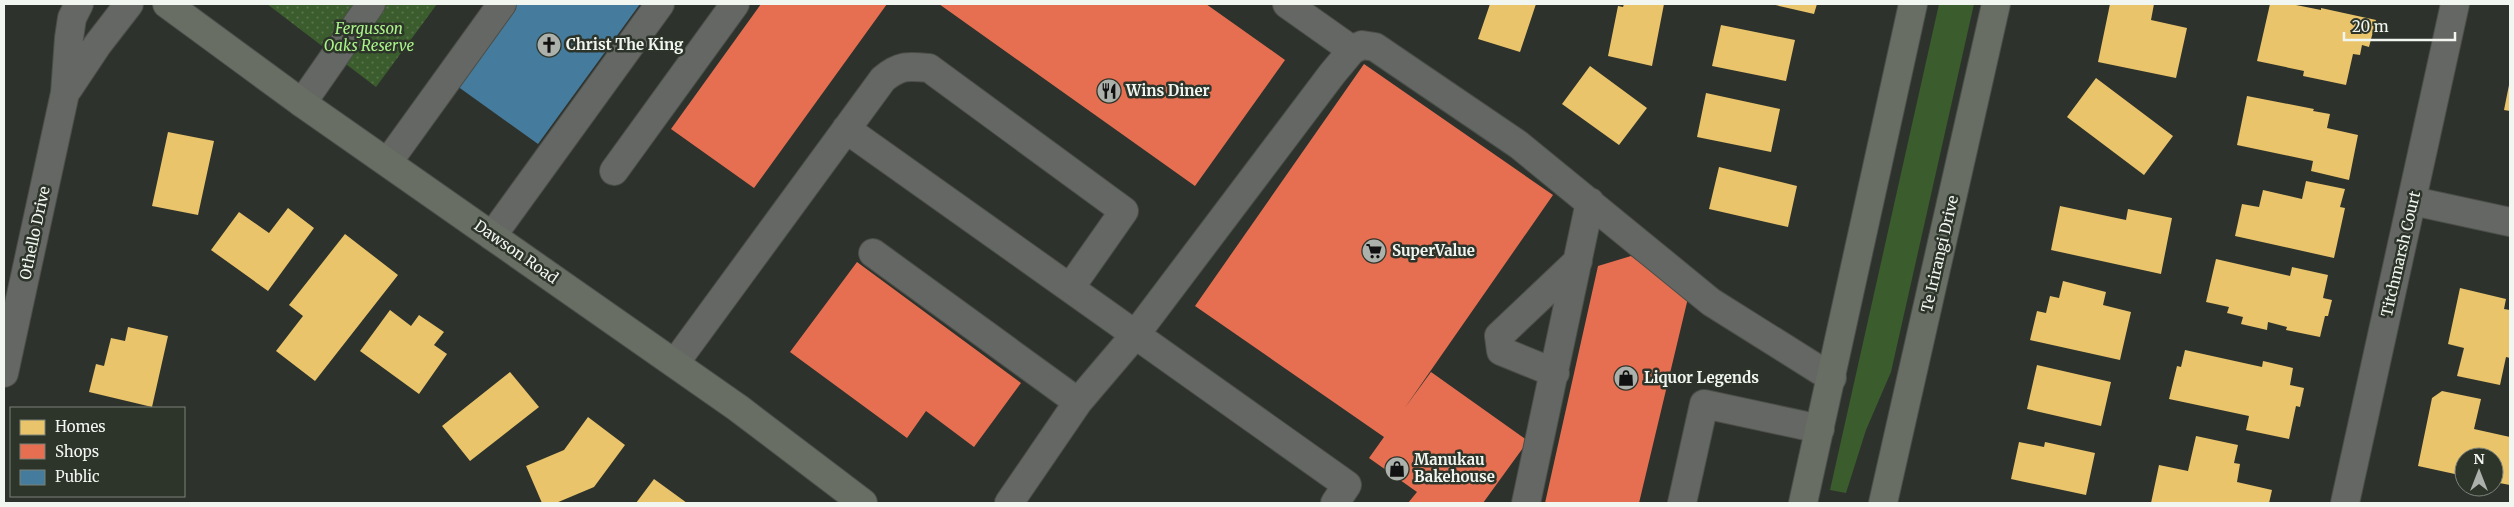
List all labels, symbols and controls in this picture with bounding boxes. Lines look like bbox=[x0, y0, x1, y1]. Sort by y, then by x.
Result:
scale bar bbox=[2344, 10, 2455, 42]
text: 20 m bbox=[2352, 17, 2389, 36]
park label: Fergusson Oaks Reserve bbox=[324, 19, 414, 55]
church icon: Christ The King bbox=[536, 32, 562, 58]
place label: Christ The King bbox=[566, 35, 684, 54]
restaurant icon: Wins Diner bbox=[1096, 78, 1122, 104]
place label: Wins Diner bbox=[1125, 81, 1210, 100]
street label: Othello Drive bbox=[15, 184, 54, 281]
street label: Titchmarsh Court bbox=[2377, 189, 2424, 319]
street label: Te Irirangi Drive bbox=[1917, 193, 1962, 314]
street label: Dawson Road bbox=[471, 216, 562, 287]
supermarket icon: SuperValue bbox=[1361, 238, 1387, 264]
place label: SuperValue bbox=[1392, 241, 1475, 260]
shop icon: Liquor Legends bbox=[1613, 365, 1639, 391]
place label: Liquor Legends bbox=[1644, 368, 1759, 387]
legend bbox=[10, 407, 185, 497]
text: Homes bbox=[55, 417, 106, 436]
text: Shops bbox=[55, 442, 99, 461]
north arrow bbox=[2454, 447, 2504, 497]
place label: Manukau Bakehouse bbox=[1414, 450, 1495, 486]
text: N bbox=[2473, 450, 2485, 468]
shop icon: Manukau Bakehouse bbox=[1384, 456, 1410, 482]
text: Public bbox=[55, 467, 100, 486]

